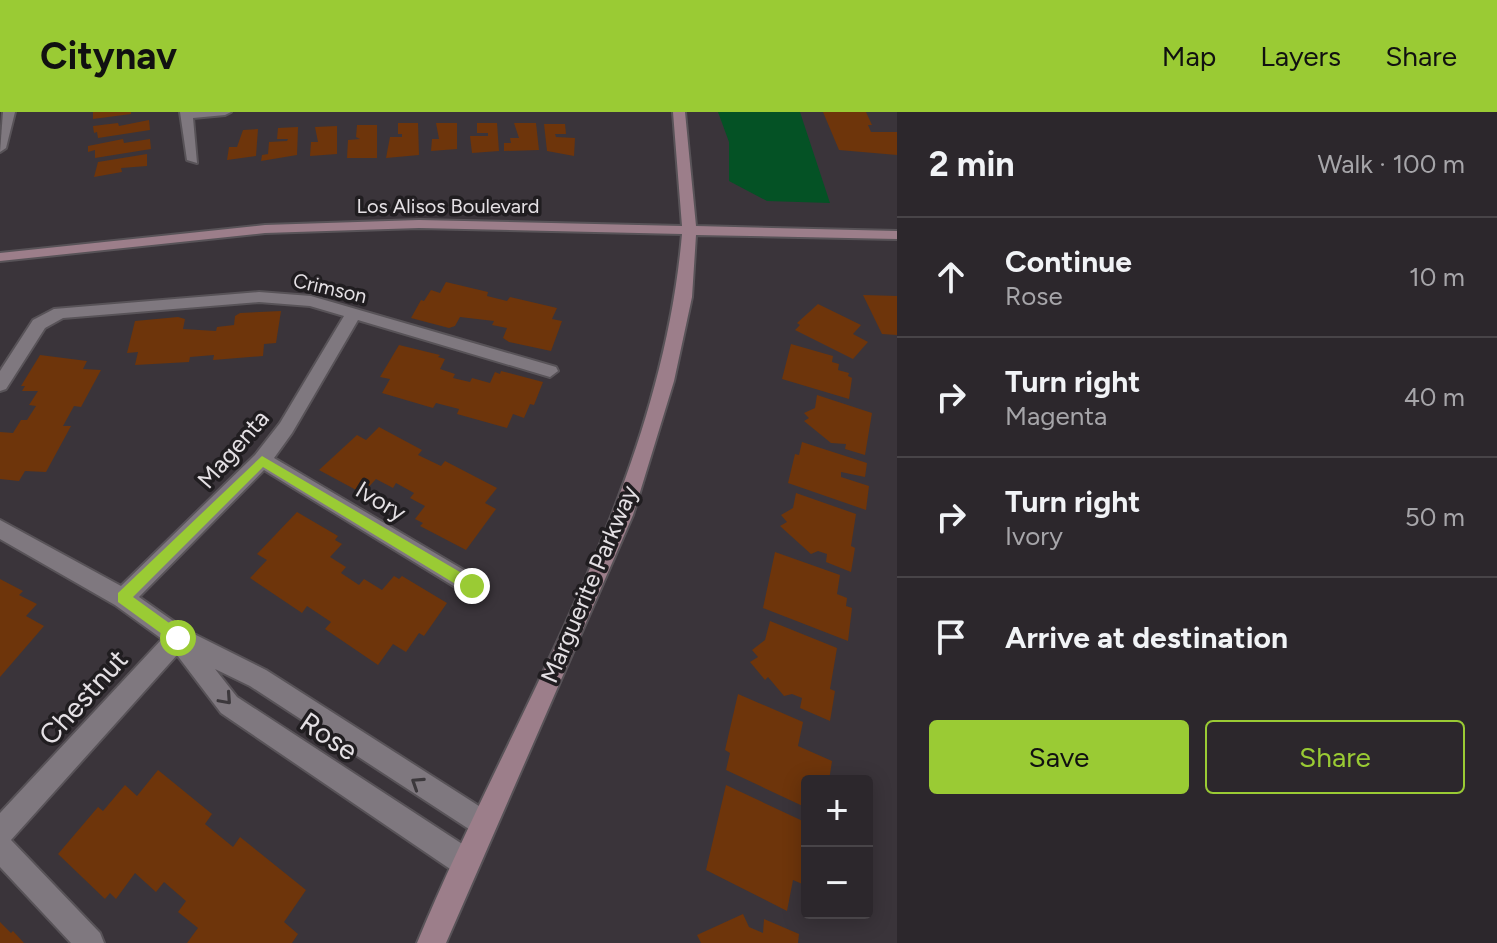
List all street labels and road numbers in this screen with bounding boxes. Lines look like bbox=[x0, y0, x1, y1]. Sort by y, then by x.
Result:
street label: Los Alisos Boulevard bbox=[357, 194, 539, 218]
street label: Crimson bbox=[291, 268, 369, 308]
street label: Magenta bbox=[191, 404, 275, 494]
street label: Ivory bbox=[351, 475, 412, 527]
street label: Marguerite Parkway bbox=[534, 480, 644, 687]
street label: Chestnut bbox=[31, 642, 135, 752]
street label: Rose bbox=[294, 705, 364, 767]

